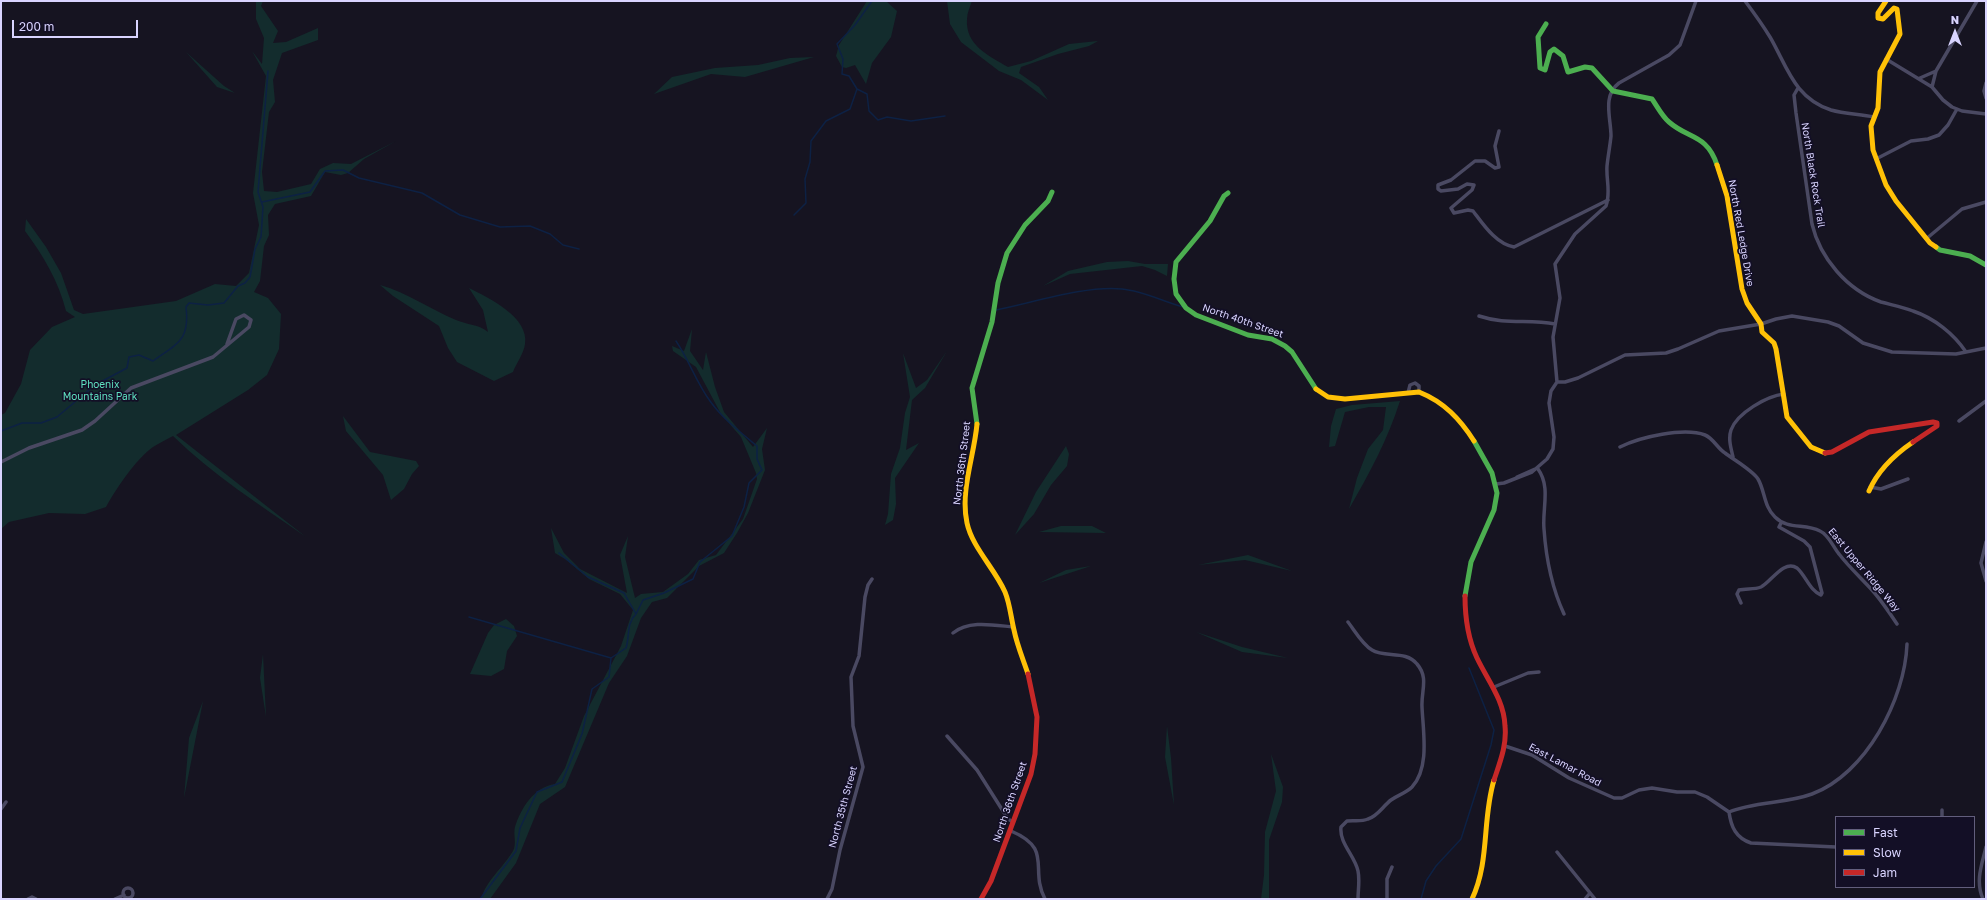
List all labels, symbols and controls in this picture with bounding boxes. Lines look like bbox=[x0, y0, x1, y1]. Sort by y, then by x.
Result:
scale bar bbox=[14, 12, 140, 38]
north arrow bbox=[1935, 12, 1975, 52]
text: N bbox=[1951, 13, 1959, 26]
text: 200 m bbox=[19, 19, 54, 34]
street label: North Black Rock Trail bbox=[1799, 122, 1827, 228]
street label: North Red Ledge Drive bbox=[1726, 179, 1756, 287]
street label: North 40th Street bbox=[1201, 302, 1285, 340]
park label: Phoenix Mountains Park bbox=[63, 379, 137, 402]
street label: North 36th Street bbox=[951, 420, 973, 506]
street label: East Upper Ridge Way bbox=[1825, 526, 1903, 614]
street label: East Lamar Road bbox=[1527, 741, 1603, 789]
street label: North 36th Street bbox=[991, 760, 1029, 844]
street label: North 35th Street bbox=[826, 765, 860, 849]
legend bbox=[1835, 816, 1975, 888]
text: Fast bbox=[1873, 825, 1898, 840]
text: Slow bbox=[1873, 845, 1901, 860]
text: Jam bbox=[1873, 865, 1897, 880]

